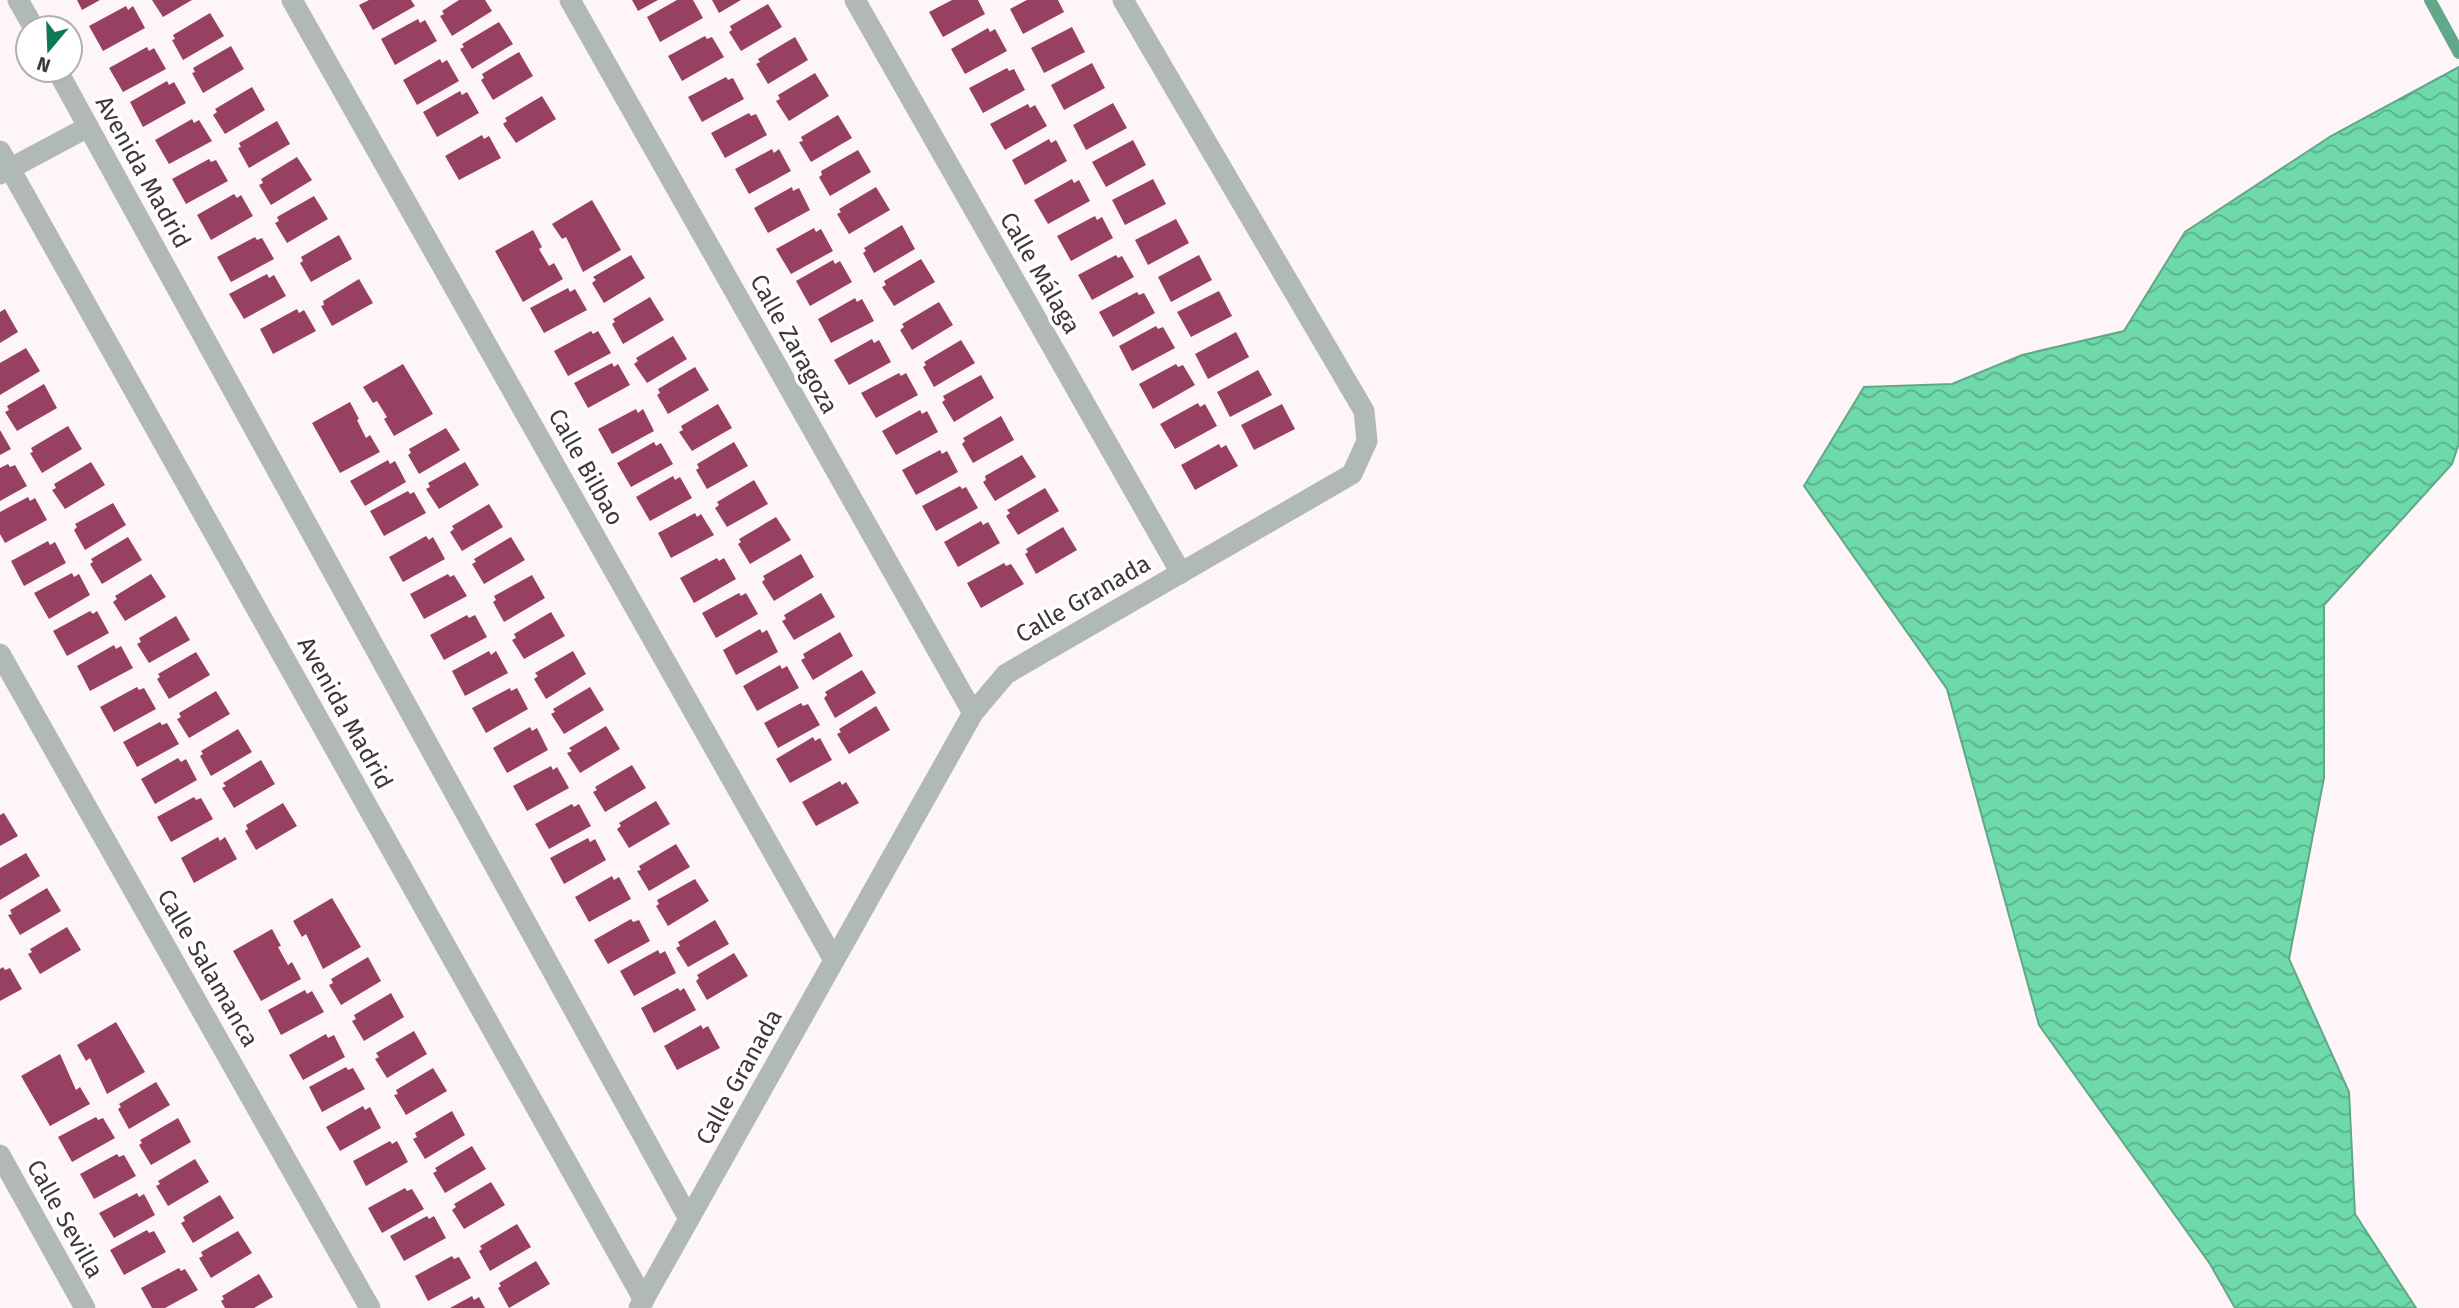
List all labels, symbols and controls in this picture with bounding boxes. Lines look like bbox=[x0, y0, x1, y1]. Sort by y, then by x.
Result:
north arrow bbox=[14, 14, 84, 84]
text: N bbox=[34, 52, 53, 78]
street label: Avenida Madrid bbox=[90, 91, 196, 253]
street label: Calle Málaga bbox=[994, 207, 1086, 339]
street label: Calle Zaragoza bbox=[744, 269, 844, 419]
street label: Calle Bilbao bbox=[543, 404, 629, 530]
street label: Calle Granada bbox=[1011, 549, 1155, 649]
street label: Avenida Madrid bbox=[292, 632, 398, 794]
street label: Calle Salamanca bbox=[152, 884, 264, 1052]
street label: Calle Granada bbox=[690, 1004, 788, 1150]
street label: Calle Sevilla bbox=[21, 1155, 109, 1283]

